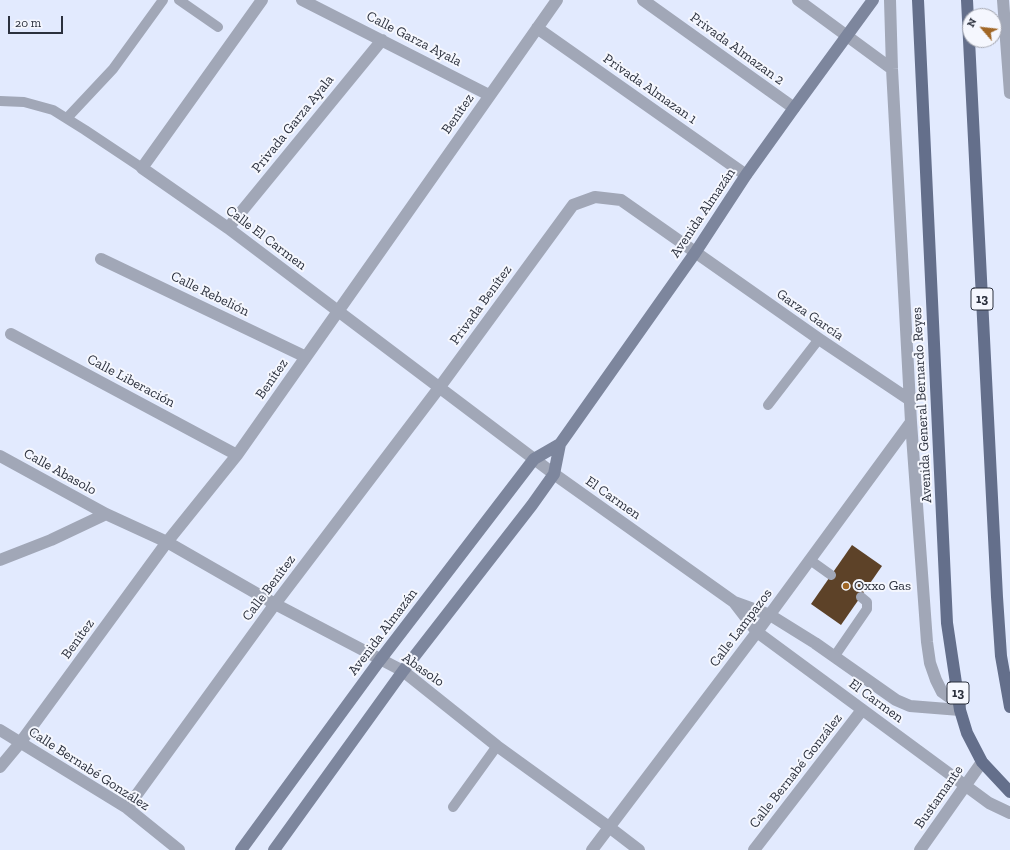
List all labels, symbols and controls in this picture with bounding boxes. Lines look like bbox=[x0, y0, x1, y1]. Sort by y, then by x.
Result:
scale bar bbox=[10, 8, 65, 34]
street label: Calle Garza Ayala bbox=[364, 8, 464, 70]
north arrow bbox=[962, 8, 1002, 48]
street label: Privada Almazan 2 bbox=[687, 9, 787, 89]
text: 20 m bbox=[15, 16, 41, 30]
text: N bbox=[964, 16, 980, 29]
street label: Privada Almazan 1 bbox=[600, 50, 700, 128]
street label: Privada Garza Ayala bbox=[248, 72, 338, 176]
street label: Benítez bbox=[438, 91, 478, 137]
street label: Avenida Almazán bbox=[667, 165, 739, 261]
street label: Calle El Carmen bbox=[222, 202, 310, 274]
street label: Privada Benítez bbox=[446, 262, 516, 348]
street label: Calle Rebelión bbox=[168, 268, 252, 320]
street label: Garza García bbox=[773, 286, 847, 344]
road number: 13 bbox=[971, 288, 993, 310]
street label: Avenida General Bernardo Reyes bbox=[908, 307, 936, 503]
street label: Calle Liberación bbox=[84, 351, 178, 411]
street label: Benítez bbox=[252, 356, 292, 402]
street label: Calle Abasolo bbox=[21, 445, 99, 499]
street label: El Carmen bbox=[582, 473, 644, 523]
street label: Calle Benítez bbox=[239, 552, 299, 624]
place label: Oxxo Gas bbox=[854, 578, 911, 594]
marker: Oxxo Gas bbox=[841, 581, 851, 591]
street label: Avenida Almazán bbox=[345, 585, 421, 679]
street label: Calle Lampazos bbox=[706, 586, 776, 670]
street label: Benítez bbox=[58, 616, 98, 662]
street label: Abasolo bbox=[399, 649, 447, 691]
street label: El Carmen bbox=[845, 676, 907, 726]
road number: 13 bbox=[947, 682, 969, 704]
street label: Calle Bernabé González bbox=[746, 710, 846, 832]
street label: Calle Bernabé González bbox=[25, 724, 153, 814]
street label: Bustamante bbox=[911, 762, 967, 832]

